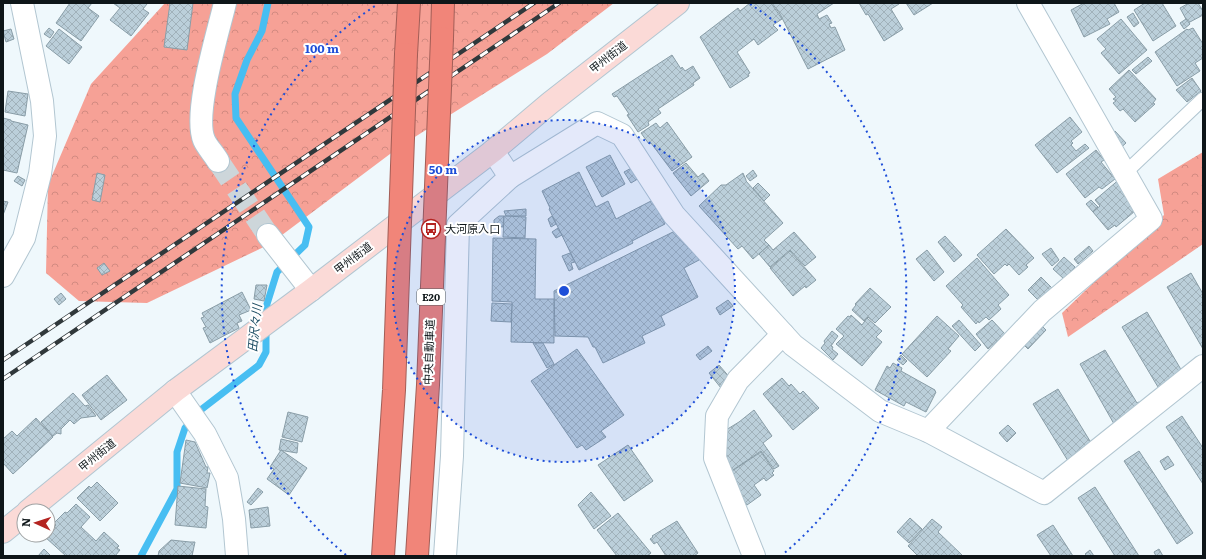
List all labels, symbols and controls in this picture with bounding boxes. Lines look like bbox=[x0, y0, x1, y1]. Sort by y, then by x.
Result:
street label: 甲州街道 bbox=[585, 36, 630, 76]
text: 100 m bbox=[305, 39, 339, 57]
text: 50 m bbox=[429, 160, 457, 178]
bus stop icon: 大河原入口 bbox=[420, 218, 442, 240]
place label: 大河原入口 bbox=[445, 220, 500, 236]
street label: 甲州街道 bbox=[330, 238, 375, 277]
centre of rings bbox=[557, 284, 571, 298]
road number: E20 bbox=[417, 289, 445, 305]
water label: 田沢々川 bbox=[243, 301, 266, 353]
street label: 中央自動車道 bbox=[419, 319, 437, 385]
street label: 甲州街道 bbox=[74, 434, 119, 474]
north arrow bbox=[16, 503, 56, 543]
text: N bbox=[17, 517, 33, 527]

